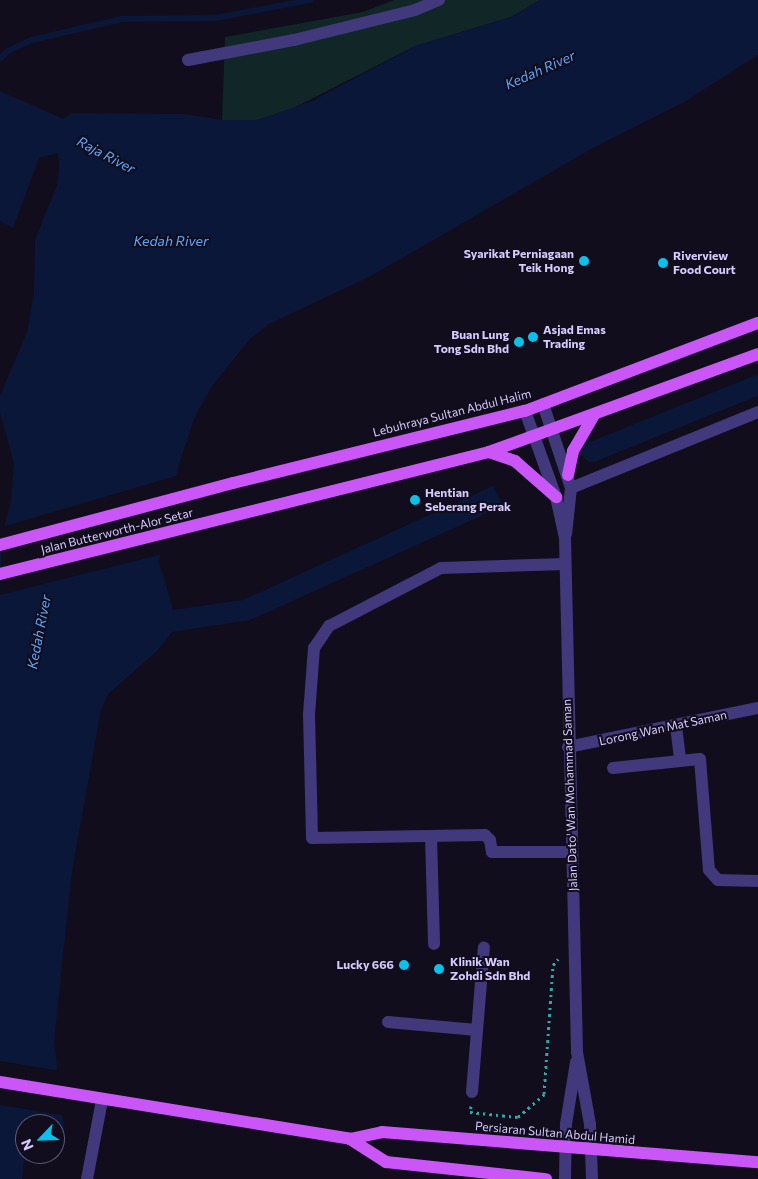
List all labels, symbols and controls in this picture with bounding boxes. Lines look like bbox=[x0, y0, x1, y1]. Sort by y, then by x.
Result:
water label: Kedah River bbox=[502, 47, 578, 93]
water label: Raja River bbox=[74, 133, 138, 177]
water label: Kedah River bbox=[133, 233, 209, 249]
place label: Syarikat Perniagaan Teik Hong bbox=[464, 247, 574, 275]
place label: Riverview Food Court bbox=[673, 249, 736, 277]
marker: Syarikat Perniagaan Teik Hong bbox=[578, 255, 590, 267]
marker: Riverview Food Court bbox=[657, 257, 669, 269]
place label: Asjad Emas Trading bbox=[543, 323, 606, 351]
place label: Buan Lung Tong Sdn Bhd bbox=[434, 328, 509, 356]
marker: Asjad Emas Trading bbox=[527, 331, 539, 343]
marker: Buan Lung Tong Sdn Bhd bbox=[513, 336, 525, 348]
street label: Lebuhraya Sultan Abdul Halim bbox=[371, 386, 533, 440]
place label: Hentian Seberang Perak bbox=[425, 486, 511, 514]
marker: Hentian Seberang Perak bbox=[409, 494, 421, 506]
street label: Jalan Butterworth-Alor Setar bbox=[39, 505, 195, 557]
water label: Kedah River bbox=[24, 593, 54, 671]
street label: Jalan Dato' Wan Mohammad Saman bbox=[559, 699, 581, 891]
street label: Lorong Wan Mat Saman bbox=[598, 707, 728, 749]
place label: Klinik Wan Zohdi Sdn Bhd bbox=[450, 955, 530, 983]
place label: Lucky 666 bbox=[336, 958, 394, 972]
marker: Lucky 666 bbox=[398, 959, 410, 971]
marker: Klinik Wan Zohdi Sdn Bhd bbox=[432, 962, 446, 976]
north arrow bbox=[15, 1114, 65, 1164]
street label: Persiaran Sultan Abdul Hamid bbox=[474, 1119, 636, 1147]
text: N bbox=[17, 1137, 37, 1153]

